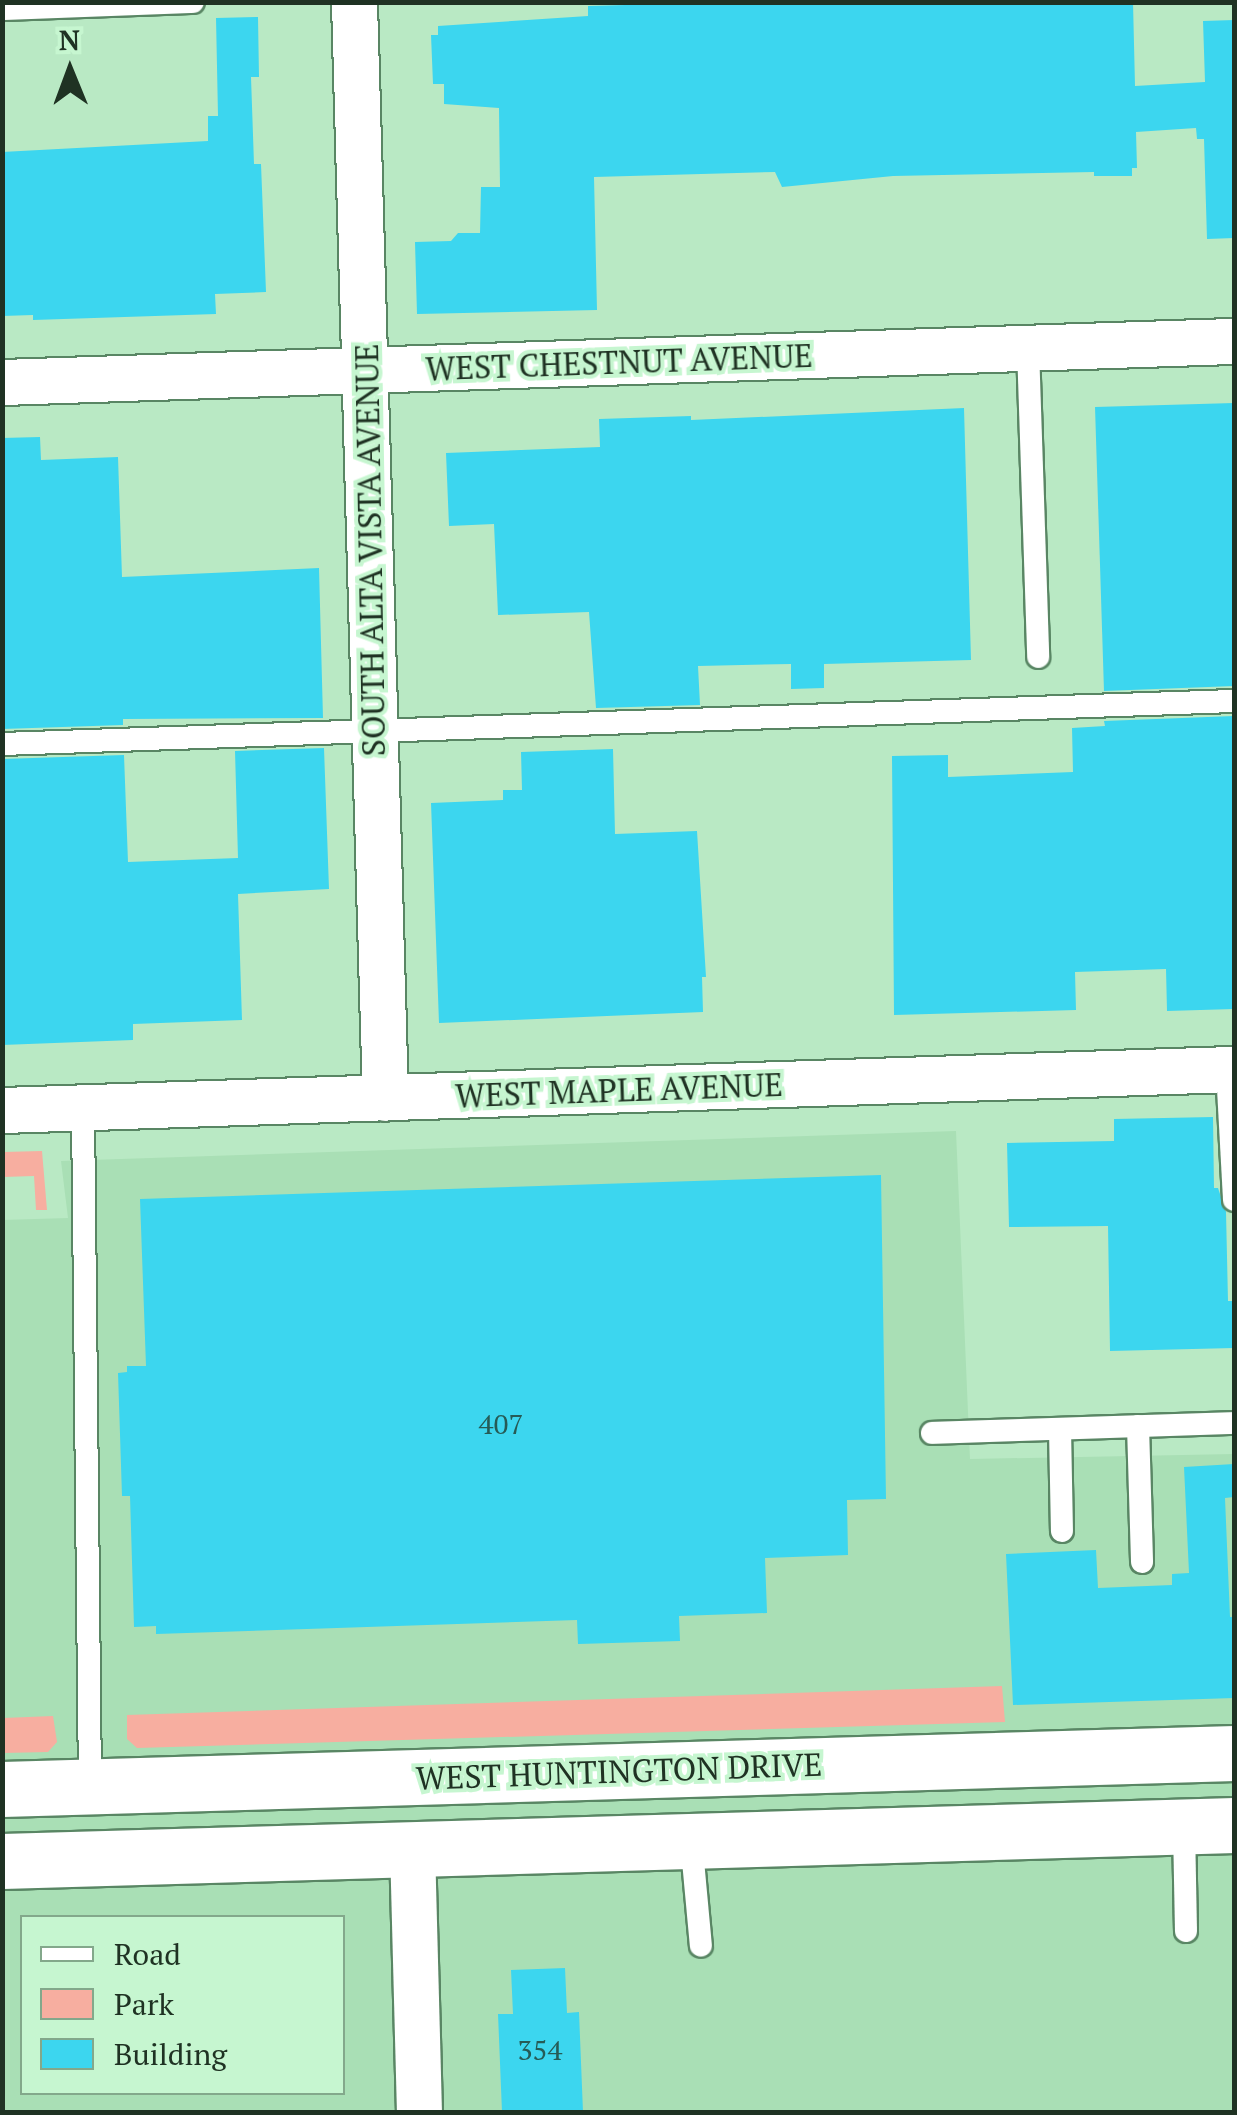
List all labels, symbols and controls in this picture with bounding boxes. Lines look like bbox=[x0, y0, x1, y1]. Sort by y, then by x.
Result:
north arrow bbox=[20, 20, 120, 120]
text: N bbox=[59, 21, 80, 58]
street label: WEST CHESTNUT AVENUE bbox=[425, 336, 813, 388]
street label: SOUTH ALTA VISTA AVENUE bbox=[347, 342, 393, 758]
street label: WEST MAPLE AVENUE bbox=[454, 1065, 784, 1115]
house number: 407 bbox=[479, 1407, 523, 1441]
street label: WEST HUNTINGTON DRIVE bbox=[415, 1745, 823, 1797]
legend bbox=[20, 1915, 345, 2095]
text: Road bbox=[114, 1934, 181, 1974]
text: Park bbox=[114, 1984, 174, 2024]
house number: 354 bbox=[518, 2033, 562, 2067]
text: Building bbox=[114, 2034, 227, 2074]

